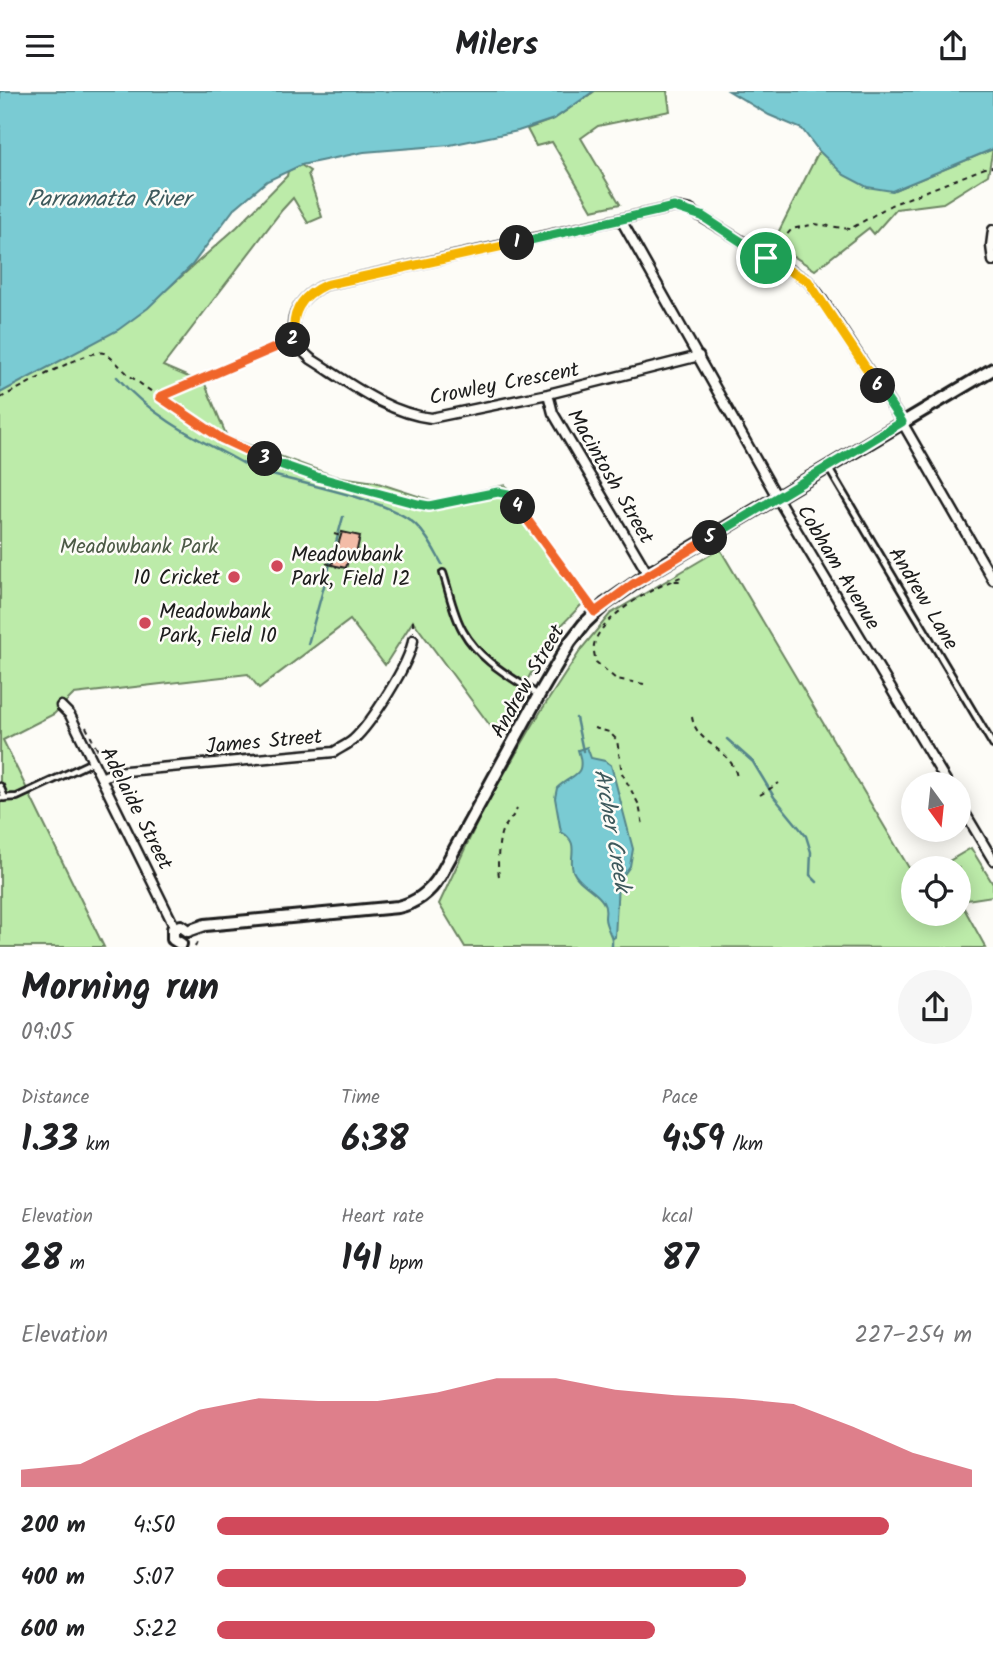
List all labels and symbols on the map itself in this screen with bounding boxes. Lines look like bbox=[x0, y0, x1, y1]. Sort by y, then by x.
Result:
water label: Parramatta River bbox=[28, 182, 195, 218]
pin: 1 bbox=[500, 225, 534, 261]
pin bbox=[736, 228, 796, 288]
pin: 2 bbox=[276, 323, 310, 357]
street label: Crowley Crescent bbox=[426, 354, 583, 415]
pin: 6 bbox=[860, 369, 896, 403]
street label: Macintosh Street bbox=[558, 403, 662, 551]
pin: 3 bbox=[247, 441, 282, 477]
pin: 4 bbox=[500, 489, 536, 525]
street label: Cobham Avenue bbox=[787, 499, 888, 637]
pin: 5 bbox=[692, 521, 728, 555]
park label: Meadowbank Park bbox=[60, 531, 218, 564]
place label: Meadowbank Park, Field 12 bbox=[291, 539, 411, 596]
street label: Andrew Lane bbox=[879, 541, 967, 657]
marker: Meadowbank Park, Field 12 bbox=[269, 558, 285, 574]
place label: 10 Cricket bbox=[133, 562, 221, 595]
marker: 10 Cricket bbox=[226, 569, 242, 585]
place label: Meadowbank Park, Field 10 bbox=[159, 596, 277, 653]
marker: Meadowbank Park, Field 10 bbox=[137, 615, 153, 631]
street label: Andrew Street bbox=[482, 618, 575, 745]
street label: James Street bbox=[205, 721, 324, 764]
street label: Adelaide Street bbox=[90, 741, 181, 877]
water label: Archer Creek bbox=[583, 766, 640, 898]
north arrow bbox=[901, 772, 971, 842]

